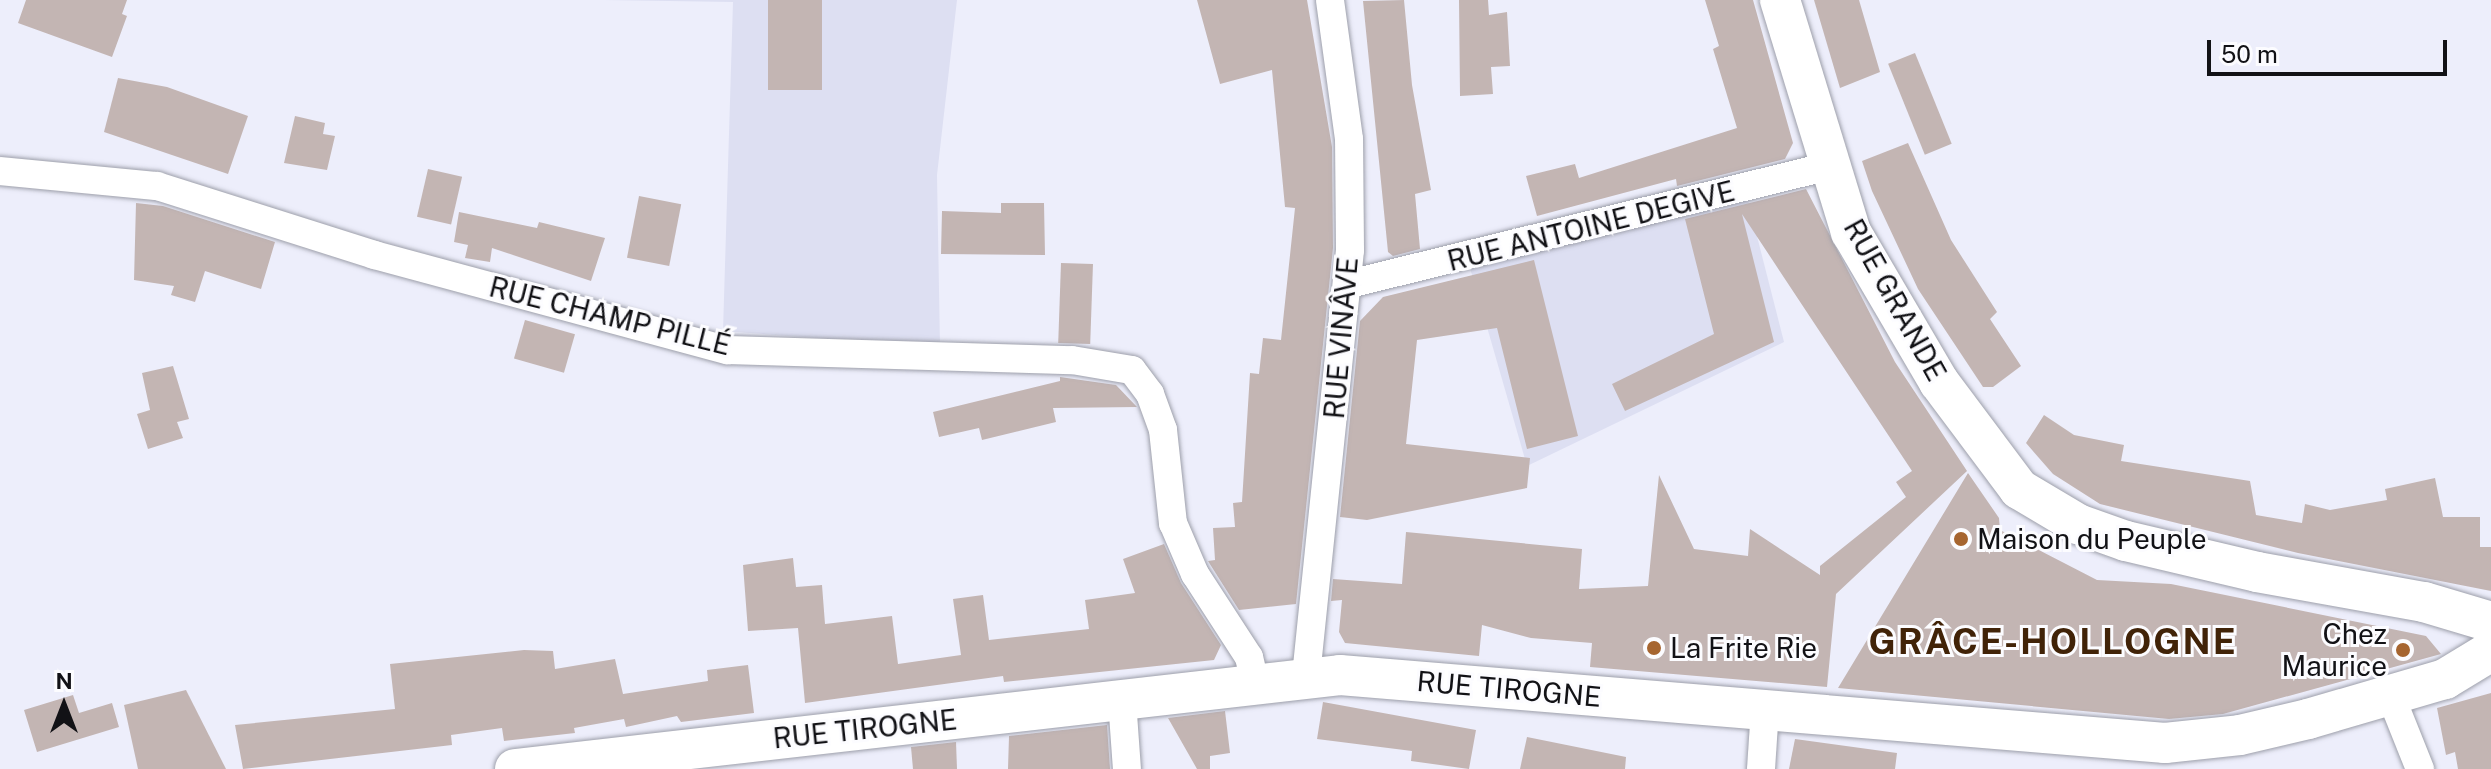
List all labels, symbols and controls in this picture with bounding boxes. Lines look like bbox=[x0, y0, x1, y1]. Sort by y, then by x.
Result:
scale bar bbox=[2211, 24, 2451, 74]
text: 50 m bbox=[2221, 40, 2278, 68]
street label: RUE ANTOINE DEGIVE bbox=[1444, 174, 1738, 278]
street label: RUE GRANDE bbox=[1837, 213, 1953, 387]
street label: RUE VINÂVE bbox=[1317, 255, 1365, 421]
street label: RUE CHAMP PILLÉ bbox=[486, 270, 734, 362]
place label: Maison du Peuple bbox=[1977, 522, 2207, 556]
marker: Maison du Peuple bbox=[1952, 530, 1970, 548]
place label: Chez Maurice bbox=[2282, 617, 2387, 683]
district label: GRÂCE-HOLLOGNE bbox=[1868, 620, 2238, 664]
place label: La Frite Rie bbox=[1670, 631, 1817, 665]
marker: La Frite Rie bbox=[1645, 639, 1663, 657]
marker: Chez Maurice bbox=[2394, 641, 2412, 659]
street label: RUE TIROGNE bbox=[1415, 664, 1603, 714]
north arrow bbox=[24, 665, 104, 745]
text: N bbox=[55, 668, 73, 694]
street label: RUE TIROGNE bbox=[771, 703, 959, 755]

